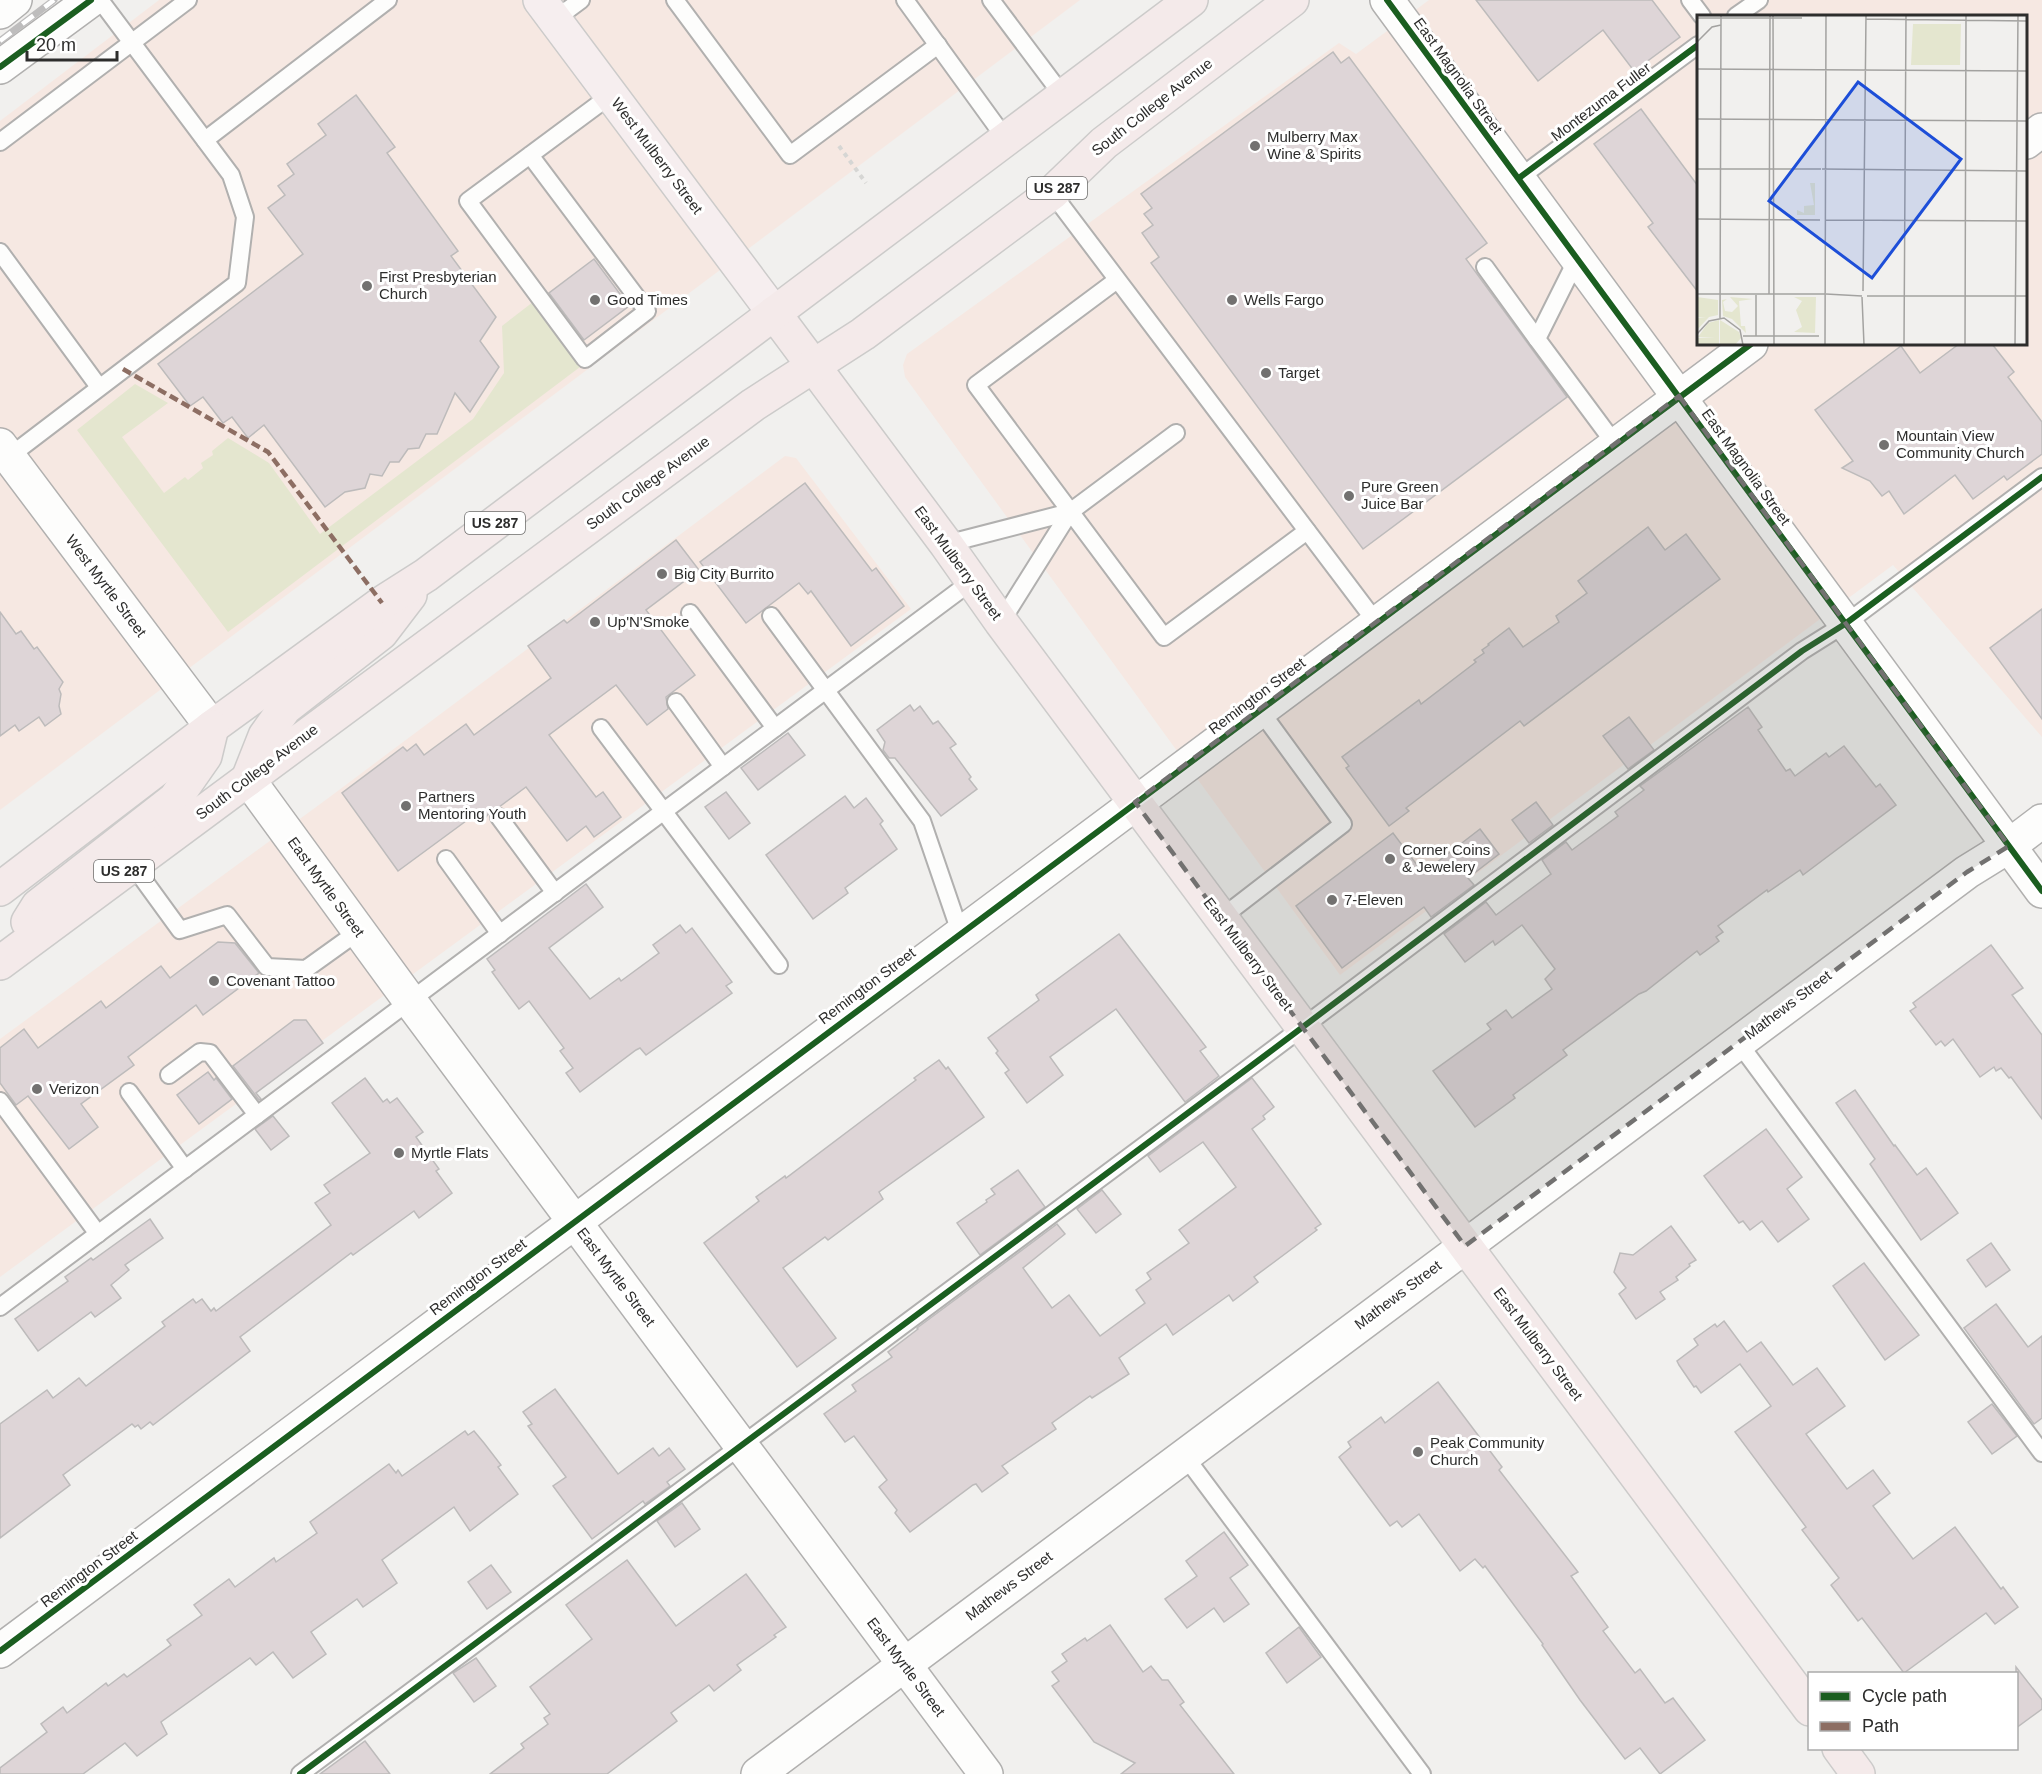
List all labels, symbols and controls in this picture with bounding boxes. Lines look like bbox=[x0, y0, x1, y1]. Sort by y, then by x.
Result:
street label: East Magnolia Street bbox=[1411, 14, 1507, 138]
inset map bbox=[1697, 15, 2027, 345]
scale bar bbox=[27, 24, 117, 62]
text: 20 m bbox=[36, 35, 76, 55]
street label: South College Avenue bbox=[1088, 54, 1215, 159]
street label: Montezuma Fuller bbox=[1548, 59, 1654, 145]
street label: West Mulberry Street bbox=[608, 94, 707, 218]
place label: Mulberry Max Wine & Spirits bbox=[1267, 128, 1361, 162]
marker: Mulberry Max Wine & Spirits bbox=[1248, 139, 1262, 153]
road number: US 287 bbox=[1027, 177, 1087, 199]
place label: First Presbyterian Church bbox=[379, 268, 497, 302]
marker: First Presbyterian Church bbox=[360, 279, 374, 293]
place label: Good Times bbox=[607, 291, 688, 308]
place label: Wells Fargo bbox=[1244, 291, 1324, 308]
marker: Good Times bbox=[588, 293, 602, 307]
marker: Wells Fargo bbox=[1225, 293, 1239, 307]
place label: Target bbox=[1278, 364, 1321, 381]
marker: Target bbox=[1259, 366, 1273, 380]
street label: East Magnolia Street bbox=[1699, 405, 1795, 529]
place label: Mountain View Community Church bbox=[1896, 427, 2024, 461]
street label: South College Avenue bbox=[583, 432, 713, 533]
marker: Mountain View Community Church bbox=[1877, 438, 1891, 452]
place label: Pure Green Juice Bar bbox=[1361, 478, 1439, 512]
marker: Pure Green Juice Bar bbox=[1342, 489, 1356, 503]
street label: East Mulberry Street bbox=[911, 502, 1006, 624]
road number: US 287 bbox=[465, 512, 525, 534]
street label: West Myrtle Street bbox=[63, 531, 151, 641]
place label: Big City Burrito bbox=[674, 565, 774, 582]
marker: Big City Burrito bbox=[655, 567, 669, 581]
place label: Up'N'Smoke bbox=[607, 613, 689, 630]
marker: Up'N'Smoke bbox=[588, 615, 602, 629]
street label: Remington Street bbox=[1205, 653, 1309, 738]
street label: South College Avenue bbox=[192, 720, 321, 823]
place label: Partners Mentoring Youth bbox=[418, 788, 526, 822]
marker: Partners Mentoring Youth bbox=[399, 799, 413, 813]
street label: East Myrtle Street bbox=[284, 833, 369, 941]
place label: Corner Coins & Jewelery bbox=[1402, 841, 1490, 875]
marker: Corner Coins & Jewelery bbox=[1383, 852, 1397, 866]
road number: US 287 bbox=[94, 860, 154, 882]
place label: 7-Eleven bbox=[1344, 891, 1403, 908]
marker: 7-Eleven bbox=[1325, 893, 1339, 907]
street label: East Mulberry Street bbox=[1200, 894, 1297, 1014]
street label: Remington Street bbox=[815, 943, 919, 1028]
street label: Mathews Street bbox=[1741, 966, 1835, 1043]
place label: Covenant Tattoo bbox=[226, 972, 335, 989]
marker: Covenant Tattoo bbox=[207, 974, 221, 988]
place label: Verizon bbox=[49, 1080, 99, 1097]
marker: Verizon bbox=[30, 1082, 44, 1096]
place label: Myrtle Flats bbox=[411, 1144, 489, 1161]
marker: Myrtle Flats bbox=[392, 1146, 406, 1160]
street label: East Myrtle Street bbox=[574, 1224, 660, 1330]
street label: Remington Street bbox=[426, 1234, 530, 1319]
street label: Mathews Street bbox=[1351, 1256, 1445, 1333]
street label: East Mulberry Street bbox=[1490, 1284, 1587, 1404]
place label: Peak Community Church bbox=[1430, 1434, 1545, 1468]
marker: Peak Community Church bbox=[1411, 1445, 1425, 1459]
street label: Remington Street bbox=[37, 1526, 141, 1611]
street label: Mathews Street bbox=[962, 1547, 1056, 1624]
street label: East Myrtle Street bbox=[864, 1614, 950, 1720]
legend bbox=[1808, 1672, 2018, 1750]
text: Cycle path bbox=[1862, 1686, 1947, 1706]
text: Path bbox=[1862, 1716, 1899, 1736]

